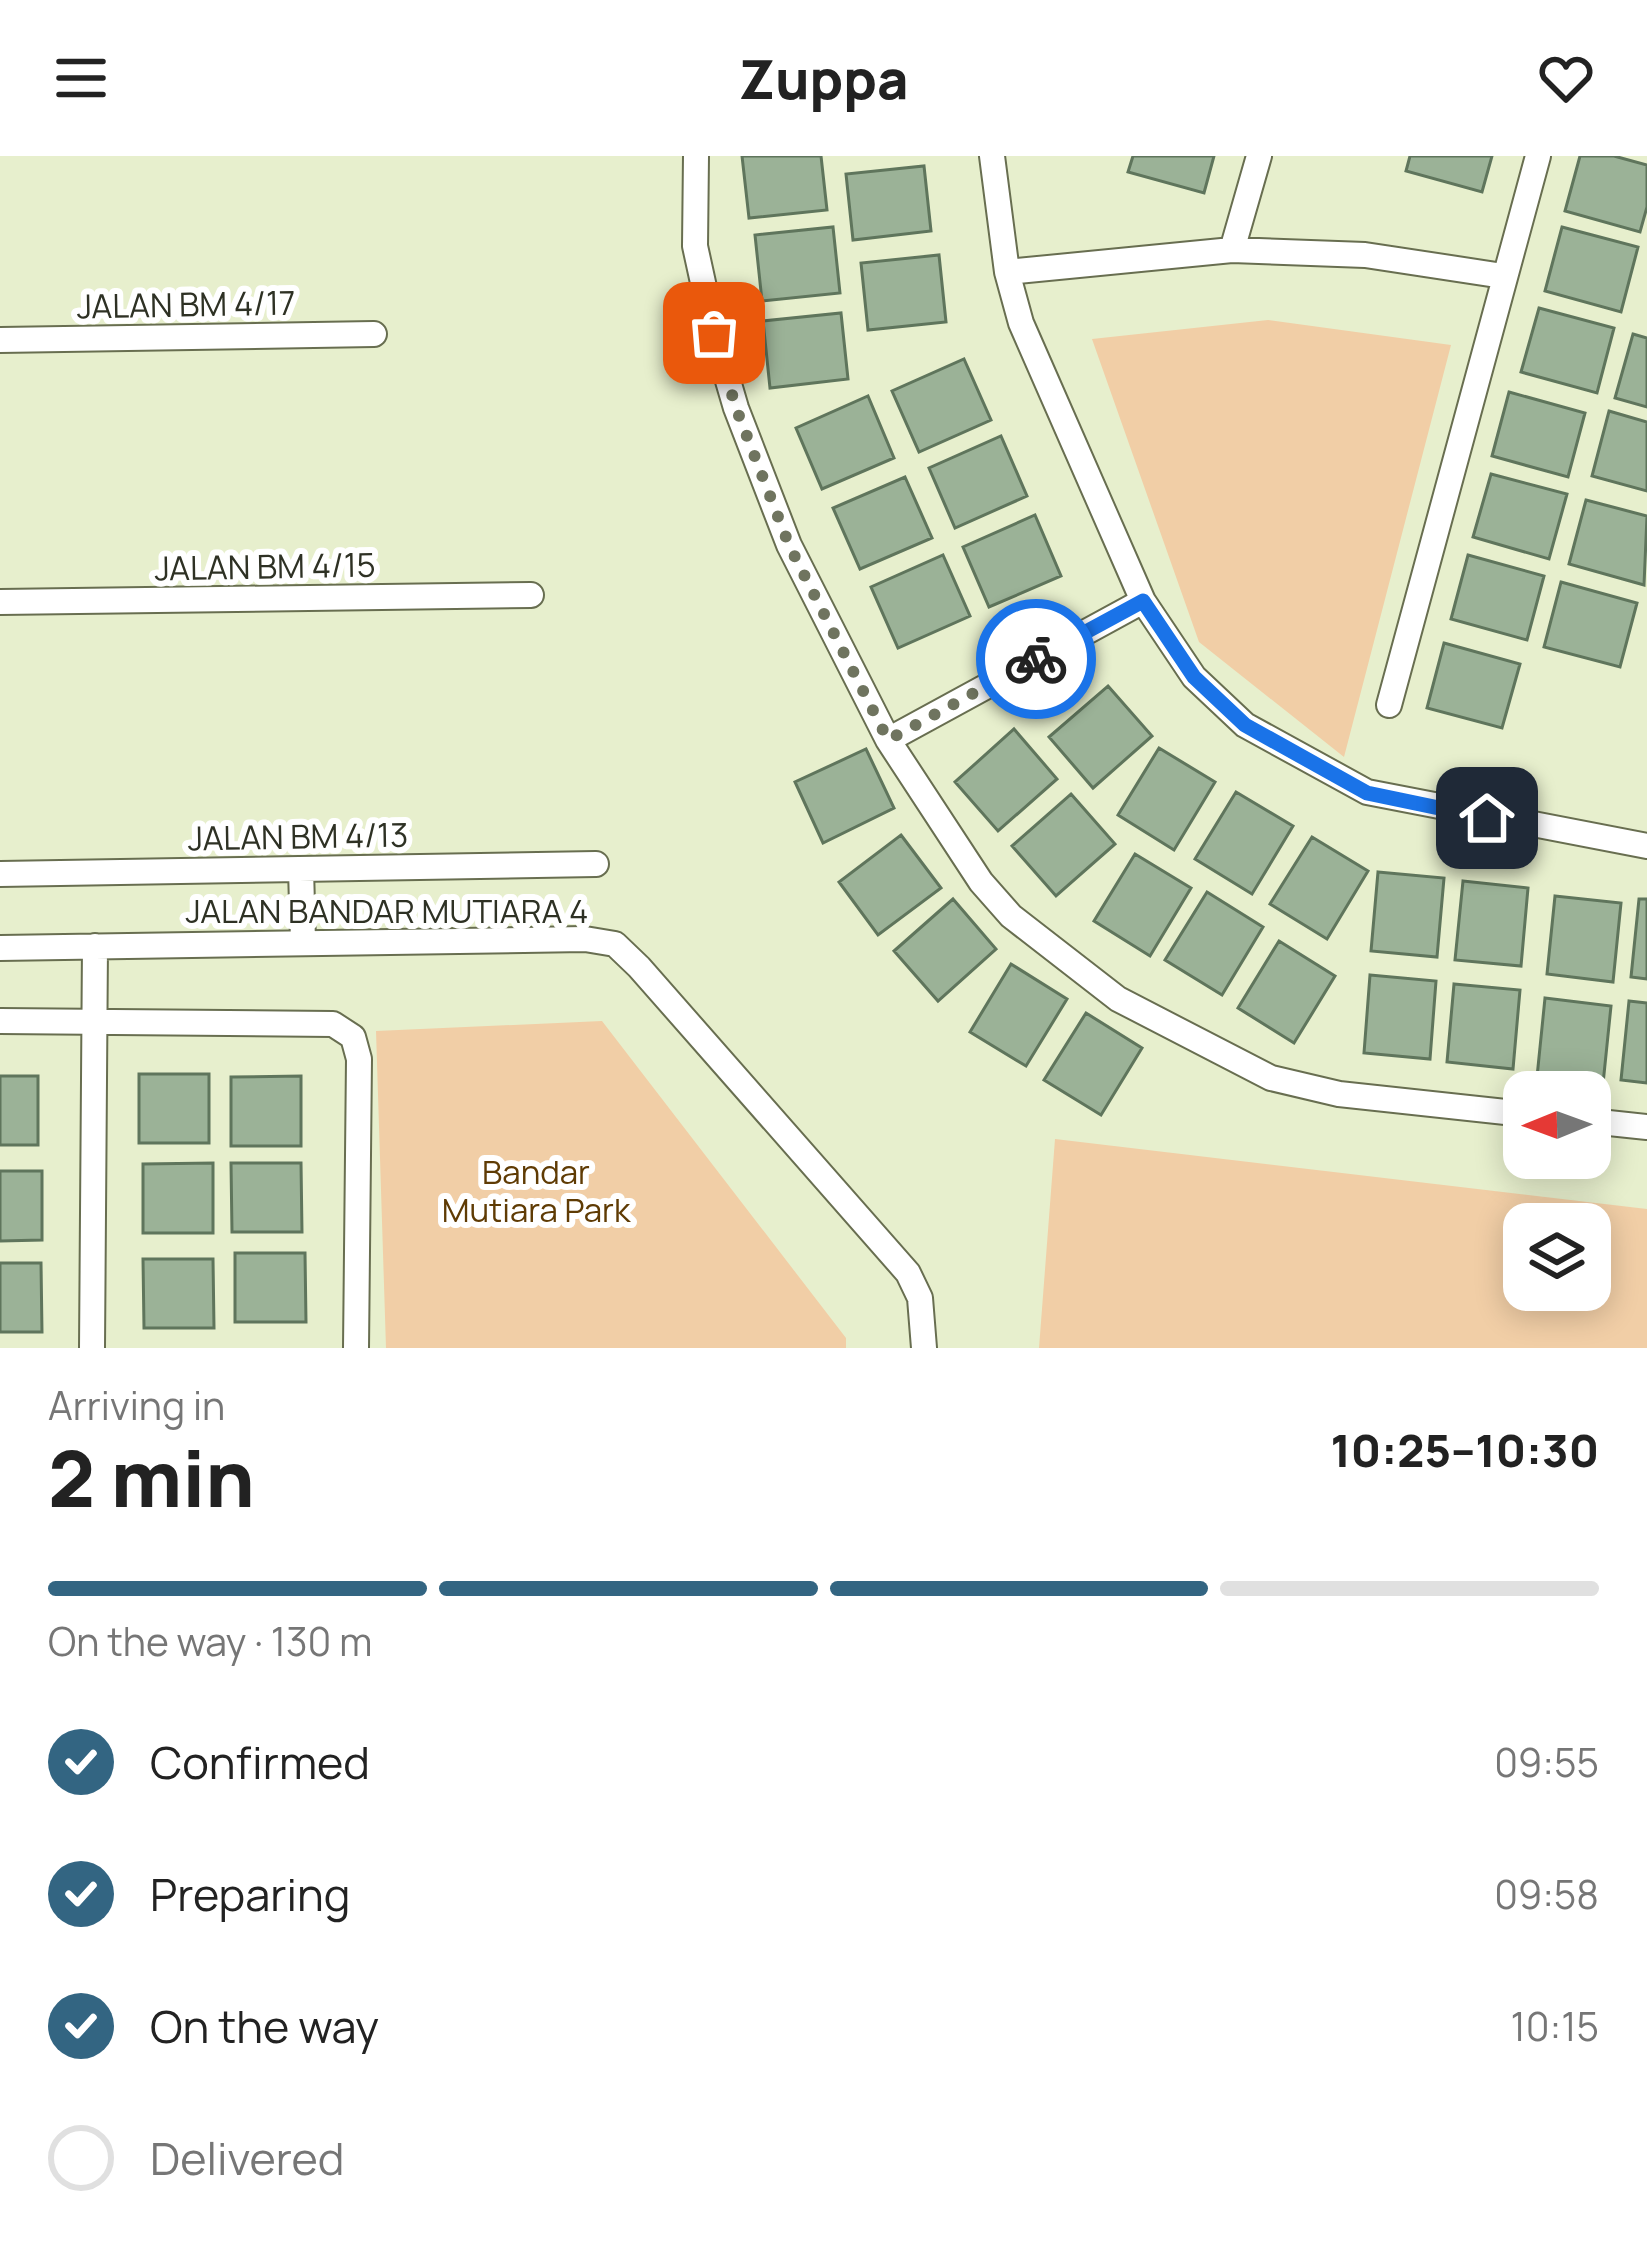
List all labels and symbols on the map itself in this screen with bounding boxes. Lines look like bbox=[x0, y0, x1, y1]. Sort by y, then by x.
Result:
street label: JALAN BM 4/17 bbox=[76, 280, 296, 328]
pin bbox=[663, 282, 765, 384]
street label: JALAN BM 4/15 bbox=[154, 542, 376, 590]
courier bbox=[976, 599, 1096, 719]
pin bbox=[1436, 767, 1538, 869]
street label: JALAN BM 4/13 bbox=[187, 812, 409, 860]
street label: JALAN BANDAR MUTIARA 4 bbox=[186, 888, 588, 933]
north arrow bbox=[1503, 1071, 1611, 1179]
park label: Bandar Mutiara Park bbox=[442, 1149, 632, 1232]

